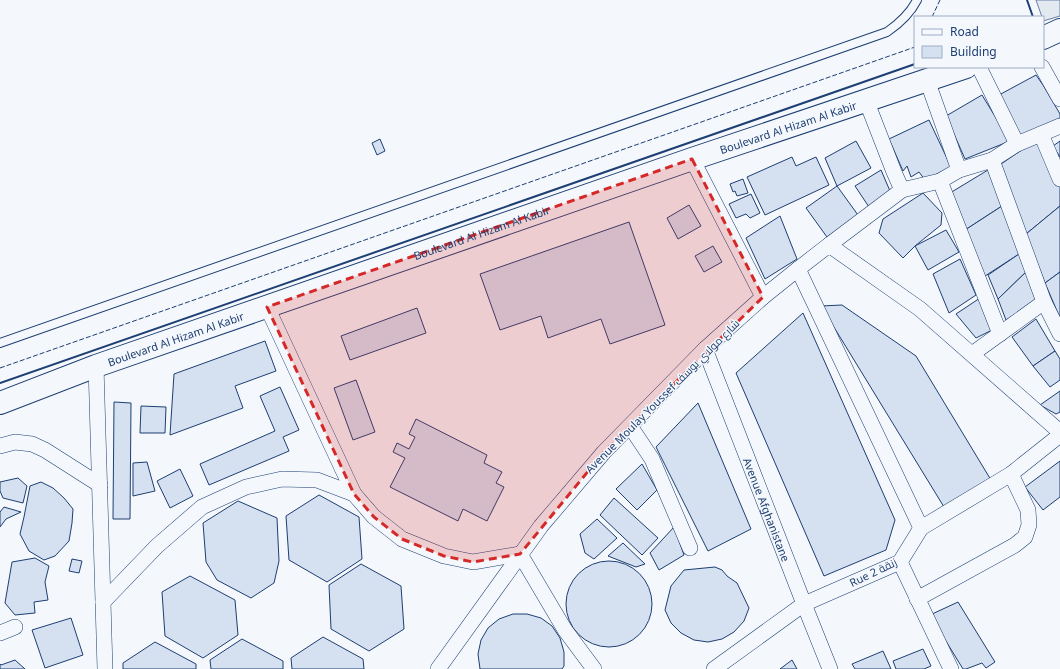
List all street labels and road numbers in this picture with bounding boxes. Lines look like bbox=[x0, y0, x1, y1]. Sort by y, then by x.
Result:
street label: Boulevard Al Hizam Al Kabir bbox=[718, 97, 859, 157]
street label: Boulevard Al Hizam Al Kabir bbox=[411, 201, 552, 263]
street label: Boulevard Al Hizam Al Kabir bbox=[105, 308, 246, 369]
street label: Avenue Moulay Youssef شارع مولاي يوسف bbox=[582, 316, 744, 478]
street label: Avenue Afghanistane bbox=[740, 455, 794, 563]
street label: Rue 2 زنقة bbox=[847, 554, 899, 590]

